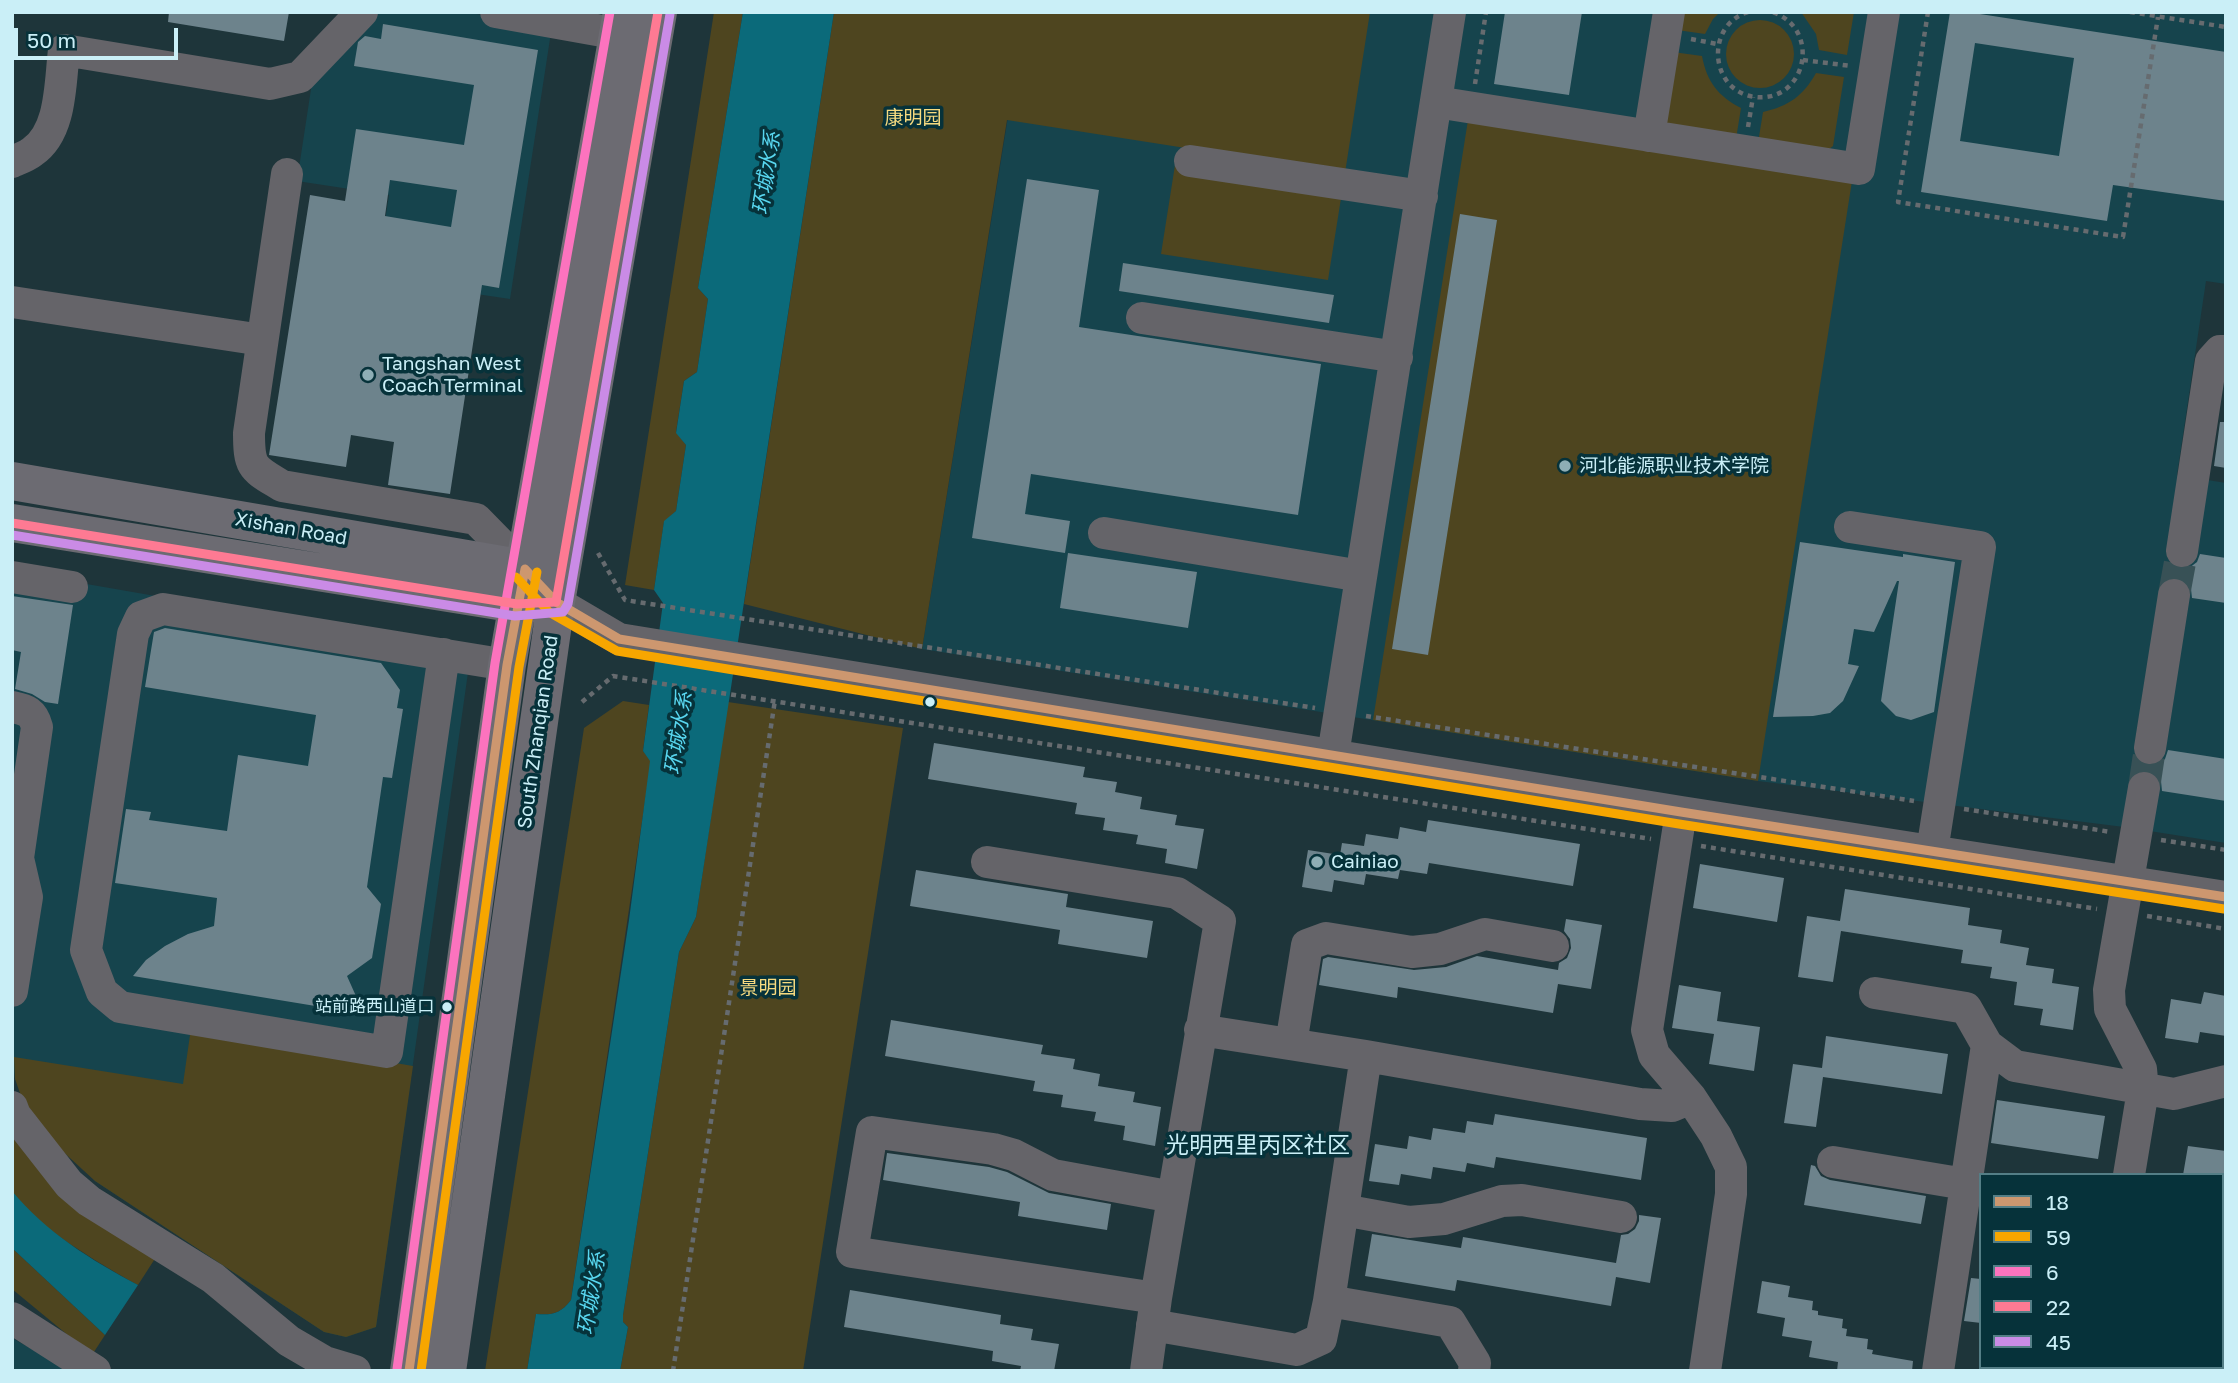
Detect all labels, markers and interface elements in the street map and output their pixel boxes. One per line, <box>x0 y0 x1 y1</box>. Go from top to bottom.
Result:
scale bar <box>18 14 182 58</box>
text: 50 m <box>27 27 76 53</box>
park label: 康明园 <box>885 107 941 129</box>
water label: 环城水系 <box>748 130 786 216</box>
place label: Tangshan West Coach Terminal <box>382 353 523 397</box>
marker: Tangshan West Coach Terminal <box>360 367 376 383</box>
place label: 河北能源职业技术学院 <box>1579 455 1769 477</box>
marker: 河北能源职业技术学院 <box>1557 458 1573 474</box>
street label: Xishan Road <box>233 508 349 550</box>
street label: South Zhanqian Road <box>513 634 563 830</box>
water label: 环城水系 <box>660 690 698 776</box>
unlabelled marker <box>923 695 937 709</box>
place label: Cainiao <box>1331 851 1399 873</box>
marker: Cainiao <box>1309 854 1325 870</box>
park label: 景明园 <box>740 977 796 999</box>
place label: 站前路西山道口 <box>315 997 434 1017</box>
marker: 站前路西山道口 <box>440 1000 454 1014</box>
district label: 光明西里丙区社区 <box>1166 1132 1350 1160</box>
legend <box>1979 1173 2224 1369</box>
text: 18 <box>2046 1189 2069 1215</box>
text: 59 <box>2046 1224 2071 1250</box>
water label: 环城水系 <box>573 1250 611 1336</box>
text: 6 <box>2046 1259 2059 1285</box>
text: 22 <box>2046 1294 2070 1320</box>
text: 45 <box>2046 1329 2071 1355</box>

